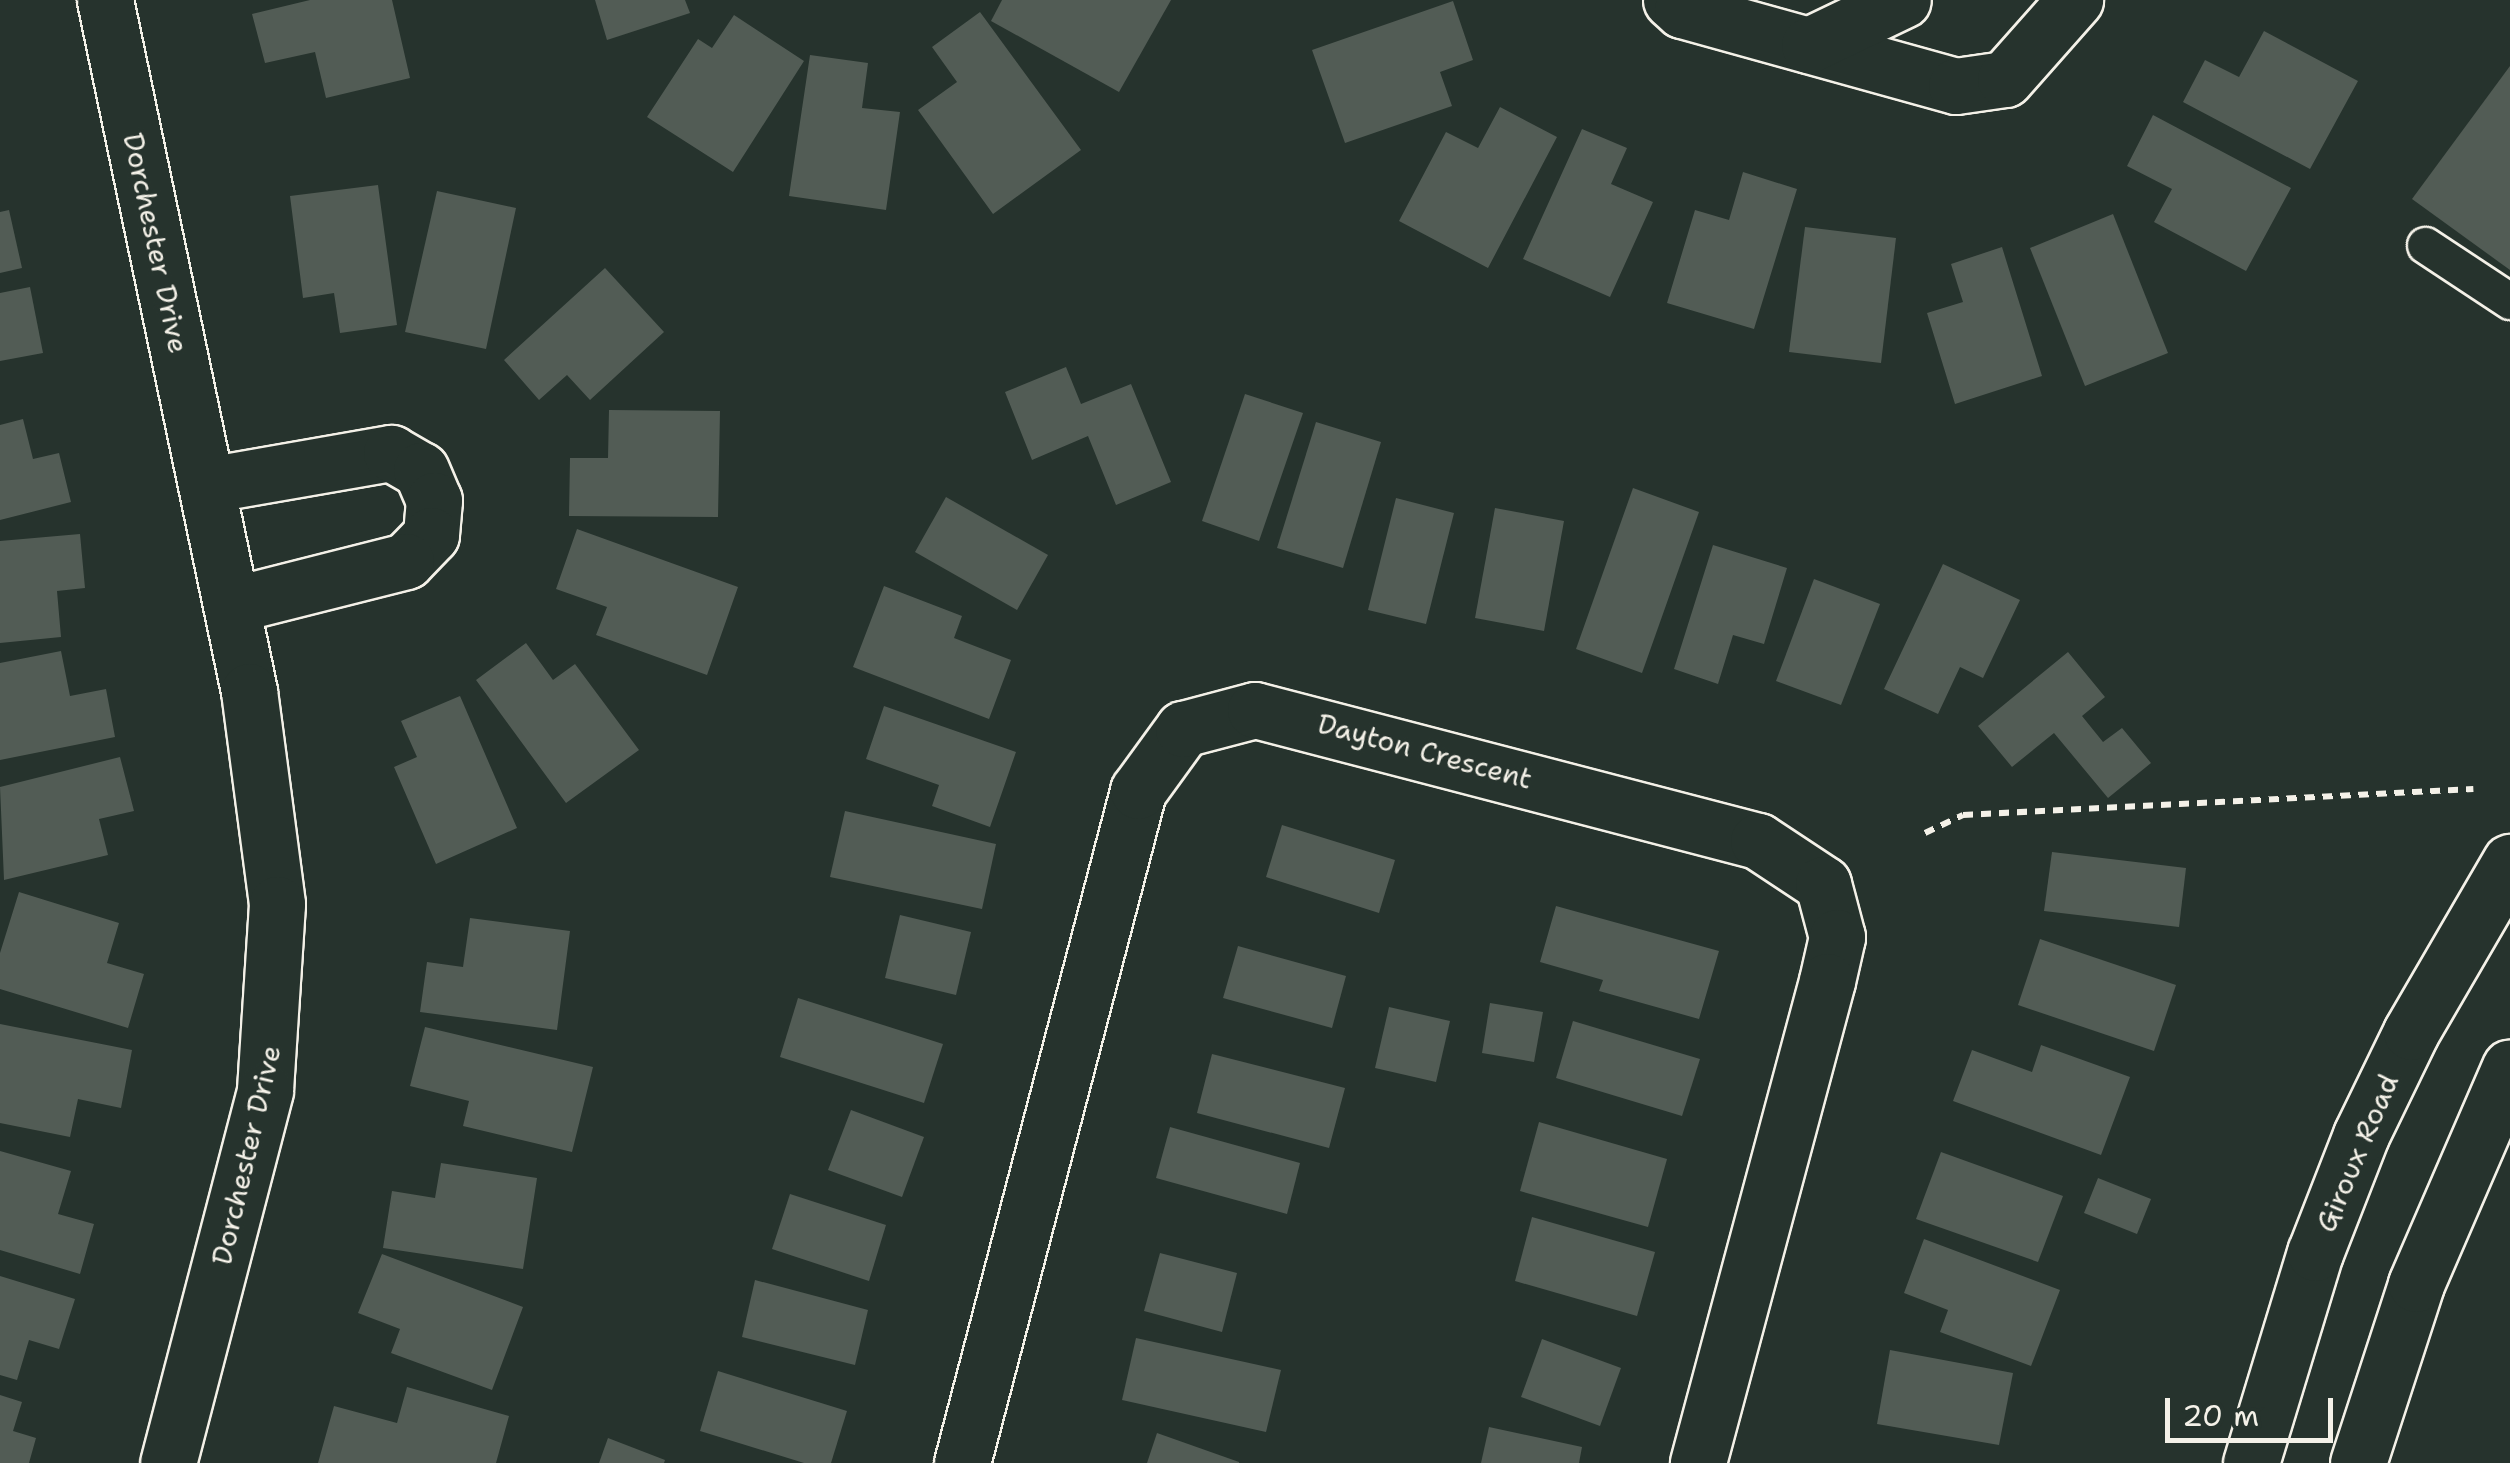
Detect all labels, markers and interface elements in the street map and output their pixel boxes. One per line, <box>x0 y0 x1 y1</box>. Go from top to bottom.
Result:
street label: Dorchester Drive <box>116 130 196 356</box>
street label: Dayton Crescent <box>1314 706 1536 796</box>
street label: Dorchester Drive <box>204 1042 288 1268</box>
street label: Giroux Road <box>2309 1069 2405 1237</box>
scale bar <box>2170 1378 2338 1440</box>
text: 20 m <box>2182 1395 2259 1436</box>

